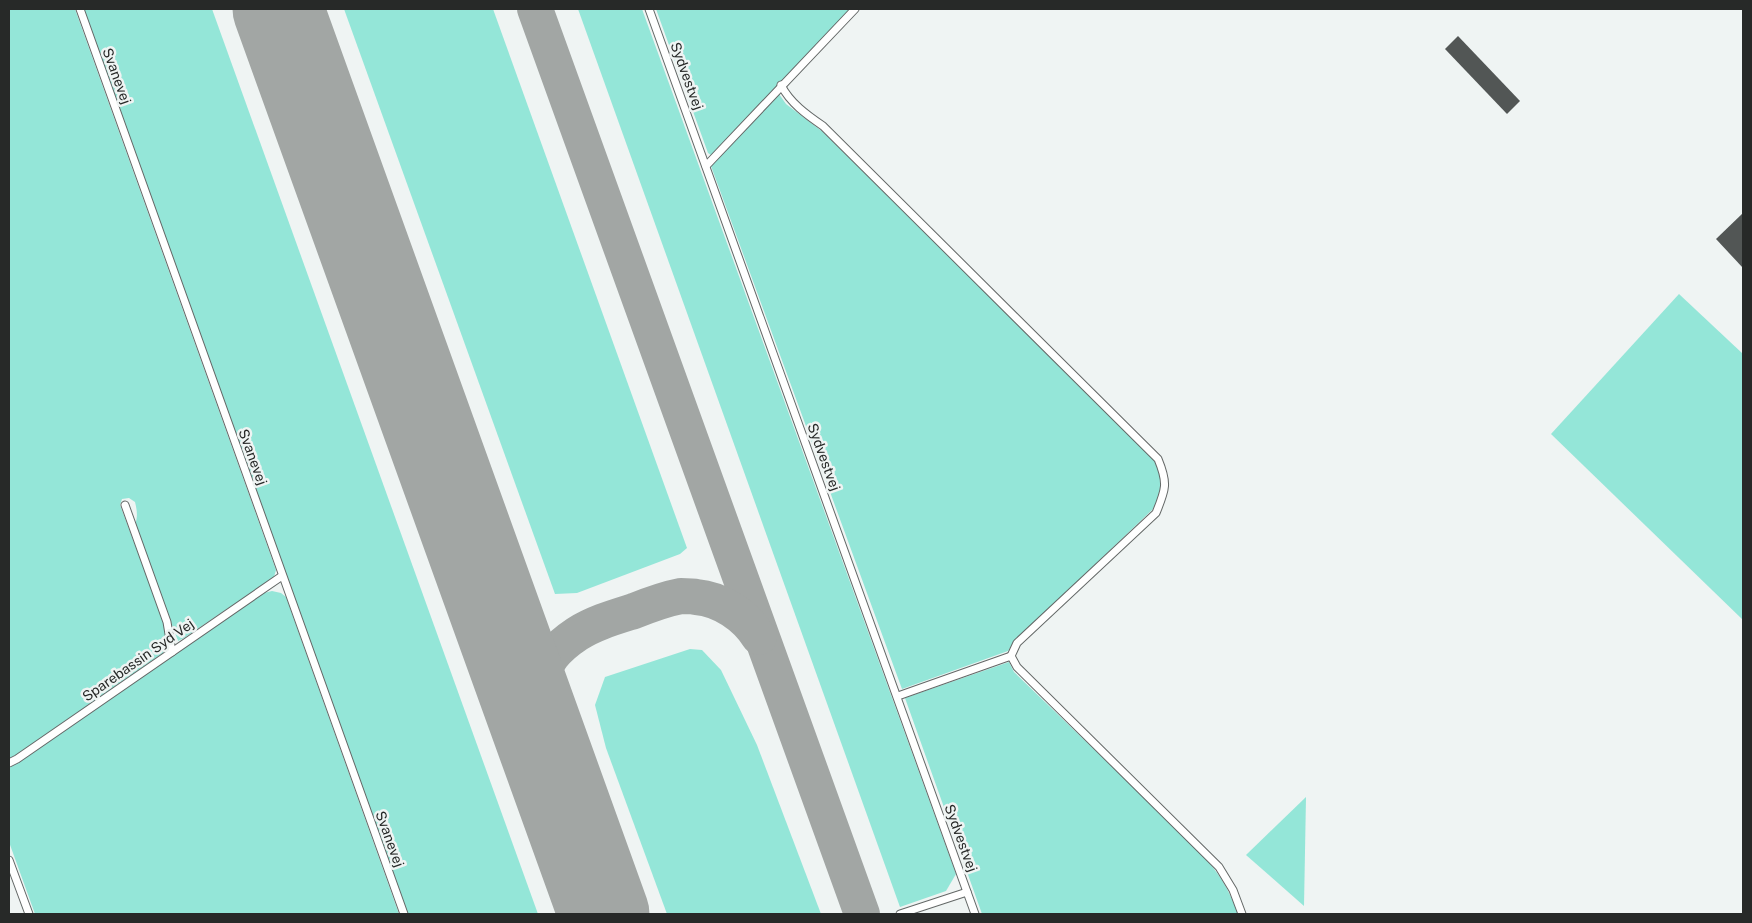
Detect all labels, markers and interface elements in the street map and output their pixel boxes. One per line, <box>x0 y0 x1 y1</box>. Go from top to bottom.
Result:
street label: Sydvestvej <box>667 40 707 112</box>
street label: Svanevej <box>99 46 135 106</box>
street label: Sydvestvej <box>804 421 844 493</box>
street label: Svanevej <box>235 427 271 487</box>
street label: Sparebassin Syd Vej <box>79 615 197 705</box>
street label: Sydvestvej <box>941 802 981 874</box>
street label: Svanevej <box>372 809 408 869</box>

